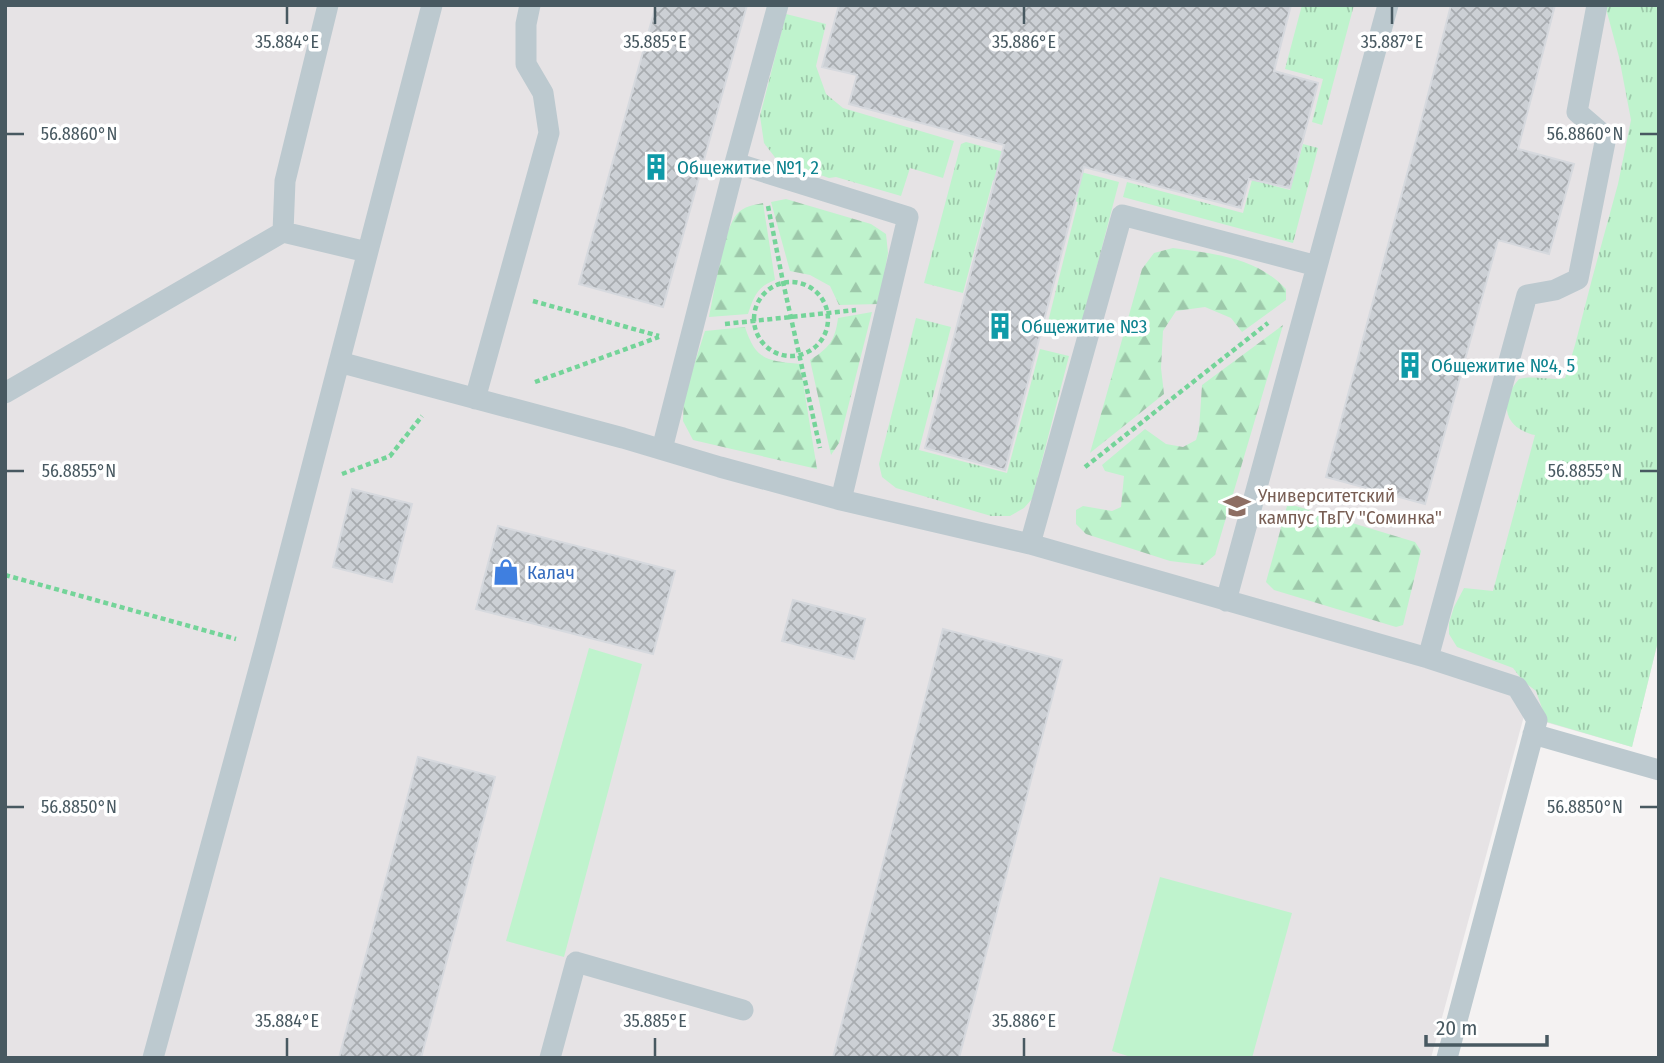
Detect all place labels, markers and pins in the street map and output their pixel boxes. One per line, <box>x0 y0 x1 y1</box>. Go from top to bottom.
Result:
building icon: Общежитие №1, 2 <box>641 152 671 182</box>
place label: Общежитие №1, 2 <box>677 156 819 179</box>
building icon: Общежитие №3 <box>985 311 1015 341</box>
place label: Общежитие №3 <box>1021 315 1147 338</box>
building icon: Общежитие №4, 5 <box>1395 350 1425 380</box>
place label: Общежитие №4, 5 <box>1431 354 1575 377</box>
place label: Университетский кампус ТвГУ "Соминка" <box>1257 484 1442 529</box>
school or university icon: Университетский кампус ТвГУ "Соминка" <box>1222 491 1252 521</box>
shop icon: Калач <box>491 557 521 587</box>
place label: Калач <box>527 561 575 584</box>

